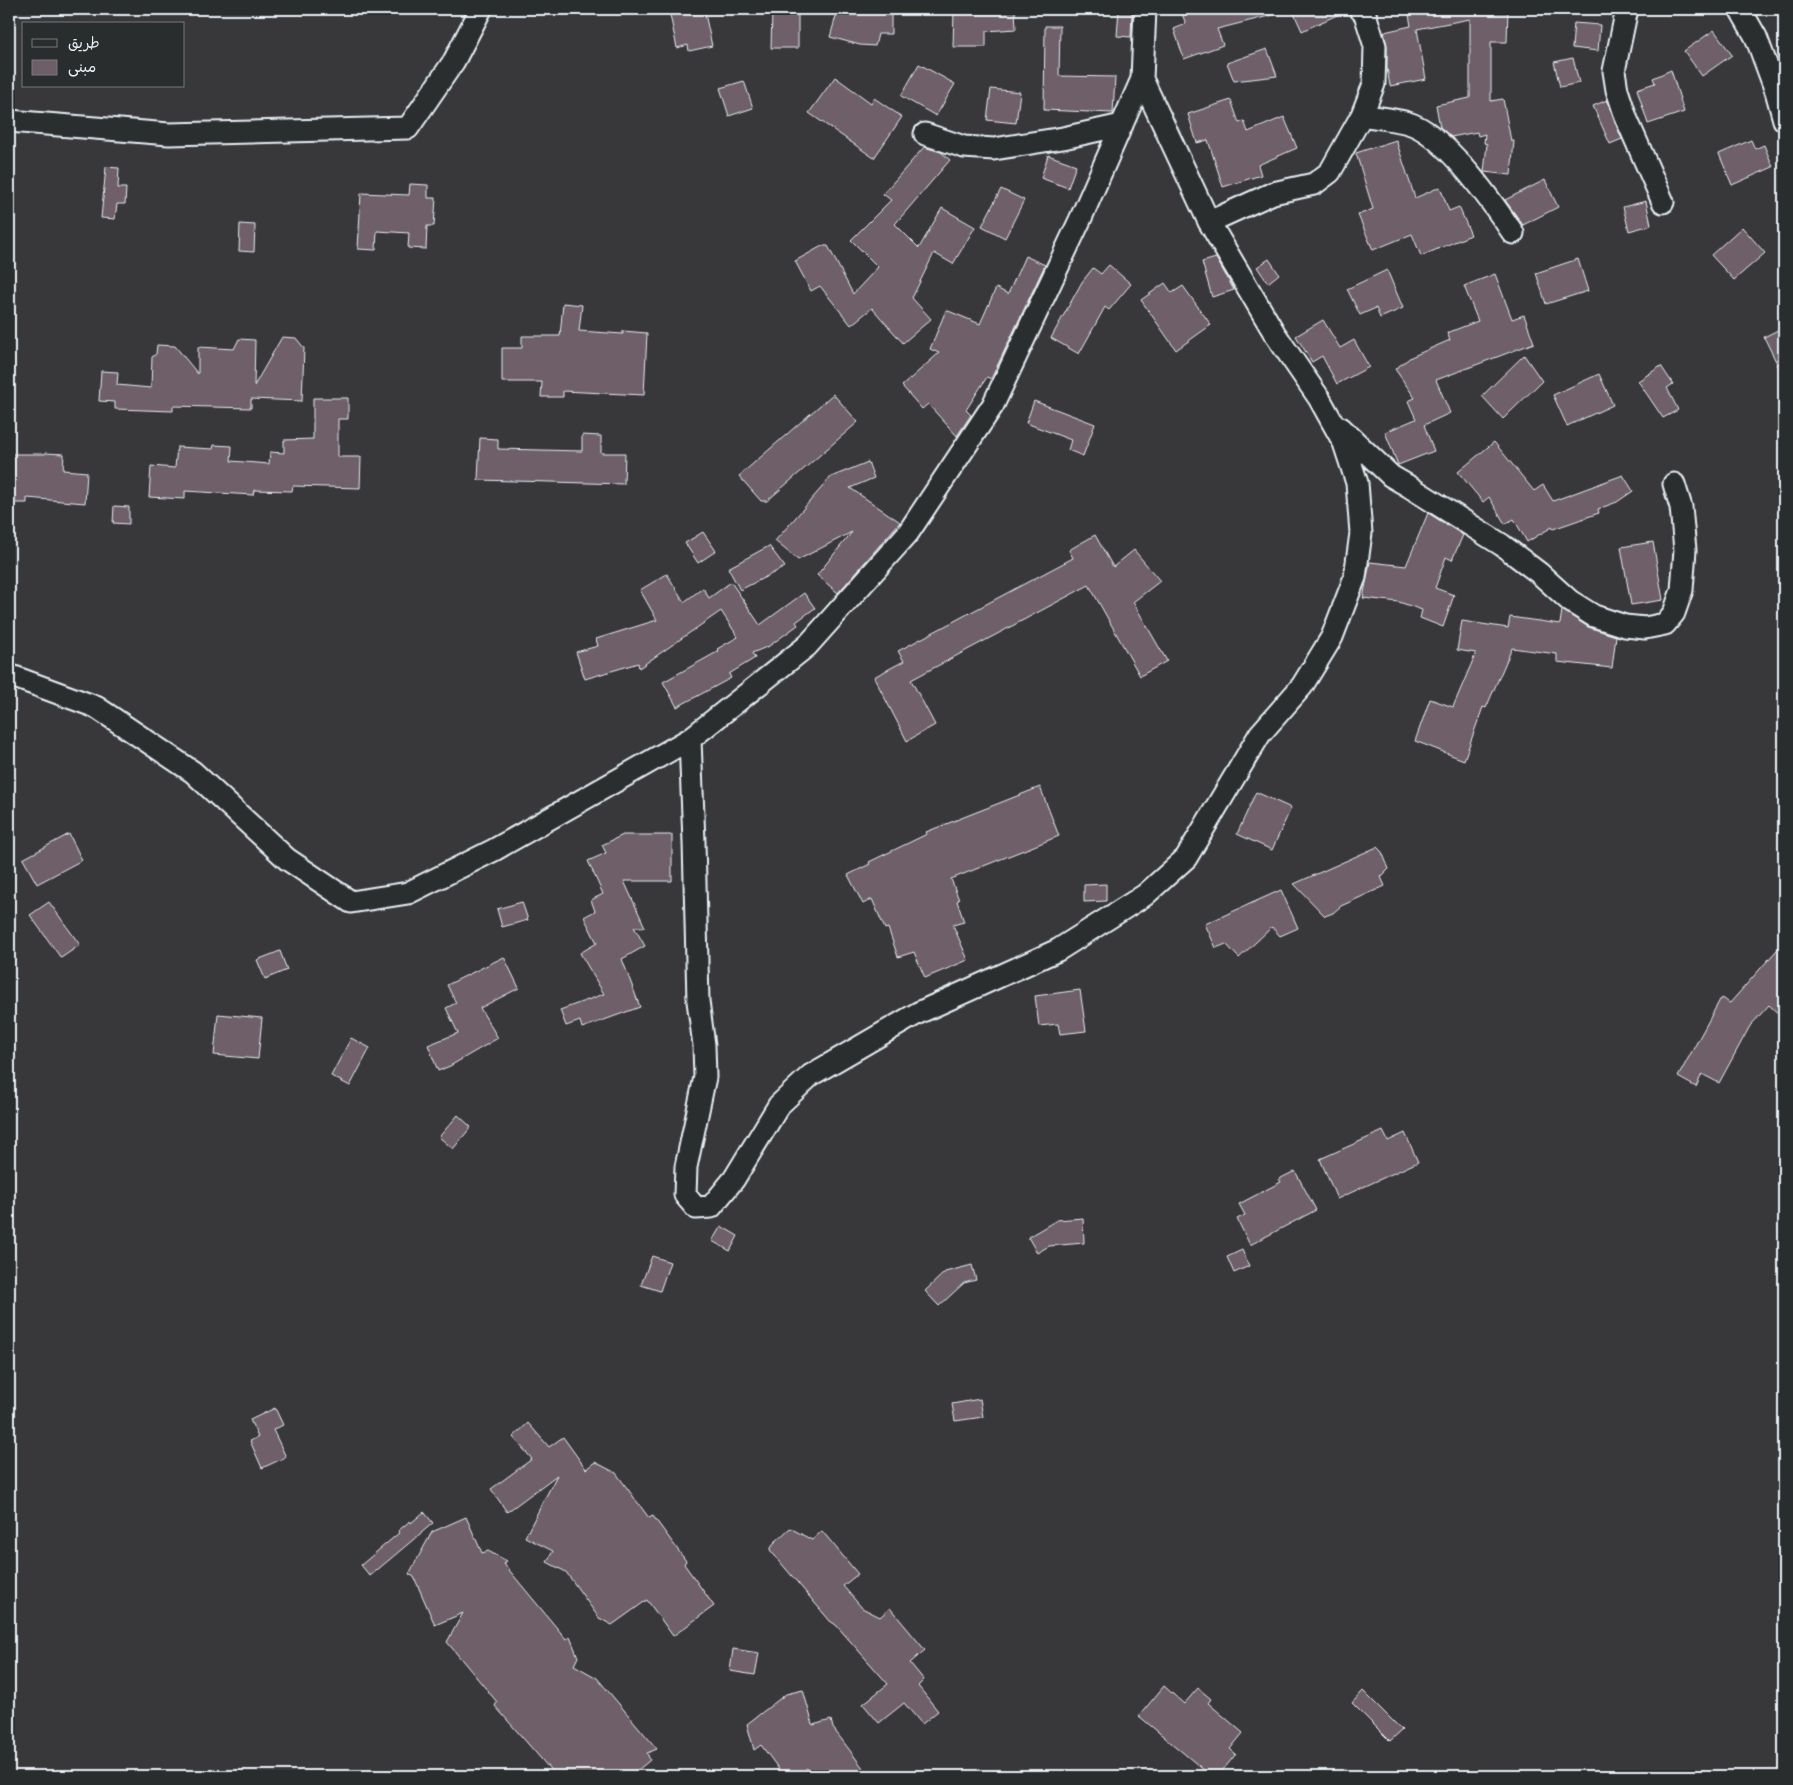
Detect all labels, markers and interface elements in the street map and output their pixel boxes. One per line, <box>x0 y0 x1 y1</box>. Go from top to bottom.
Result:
legend <box>22 22 185 88</box>
text: طريق <box>68 32 100 52</box>
text: مبنى <box>68 56 96 77</box>

